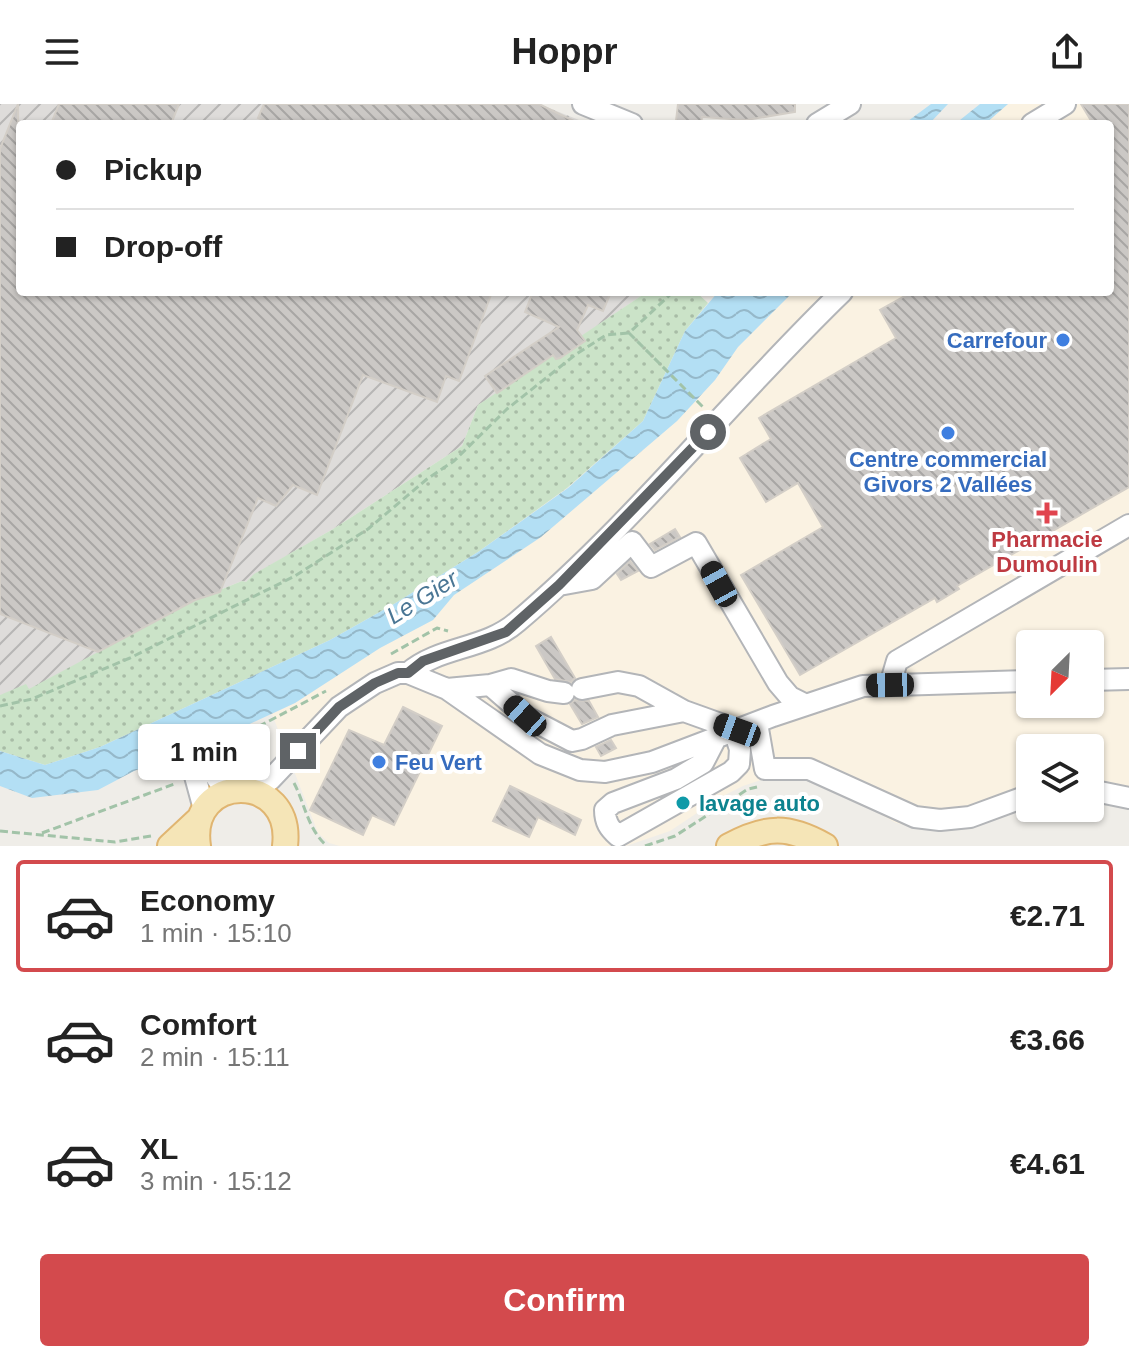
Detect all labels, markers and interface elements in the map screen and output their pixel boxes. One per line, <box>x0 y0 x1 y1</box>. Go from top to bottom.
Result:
icon: menu <box>40 30 84 74</box>
icon: share <box>1045 30 1089 74</box>
text: Hoppr <box>512 31 617 72</box>
text: Pickup <box>104 153 202 186</box>
text: Drop-off <box>104 230 222 263</box>
place label: Carrefour <box>947 328 1047 353</box>
marker: Carrefour <box>1054 331 1072 349</box>
route start <box>690 414 726 450</box>
marker: Centre commercial Givors 2 Vallées <box>939 424 957 442</box>
place label: Centre commercial Givors 2 Vallées <box>849 447 1047 497</box>
marker: Pharmacie Dumoulin <box>1038 504 1056 522</box>
place label: Pharmacie Dumoulin <box>991 527 1103 577</box>
car <box>697 557 741 611</box>
water label: Le Gier <box>381 564 463 629</box>
north arrow <box>1016 630 1104 718</box>
map controls <box>1016 630 1104 822</box>
car <box>866 673 914 697</box>
car <box>499 691 551 741</box>
car <box>710 711 764 749</box>
callout: 1 min <box>138 723 270 779</box>
route end <box>280 733 316 769</box>
button: layers <box>1016 734 1104 822</box>
text: 1 min <box>170 737 238 767</box>
place label: Feu Vert <box>395 750 482 775</box>
marker: Feu Vert <box>370 753 388 771</box>
place label: lavage auto <box>699 791 820 816</box>
marker: lavage auto <box>674 794 692 812</box>
icon: car <box>44 880 116 952</box>
text: Economy <box>140 884 275 917</box>
text: €2.71 <box>1010 899 1085 932</box>
text: 1 min · 15:10 <box>140 918 292 948</box>
icon: car <box>44 1004 116 1076</box>
text: Comfort <box>140 1008 257 1041</box>
text: €3.66 <box>1010 1023 1085 1056</box>
text: 2 min · 15:11 <box>140 1042 290 1072</box>
icon: car <box>44 1128 116 1200</box>
text: XL <box>140 1132 178 1165</box>
text: €4.61 <box>1010 1147 1085 1180</box>
text: 3 min · 15:12 <box>140 1166 292 1196</box>
button: Confirm <box>40 1254 1089 1346</box>

